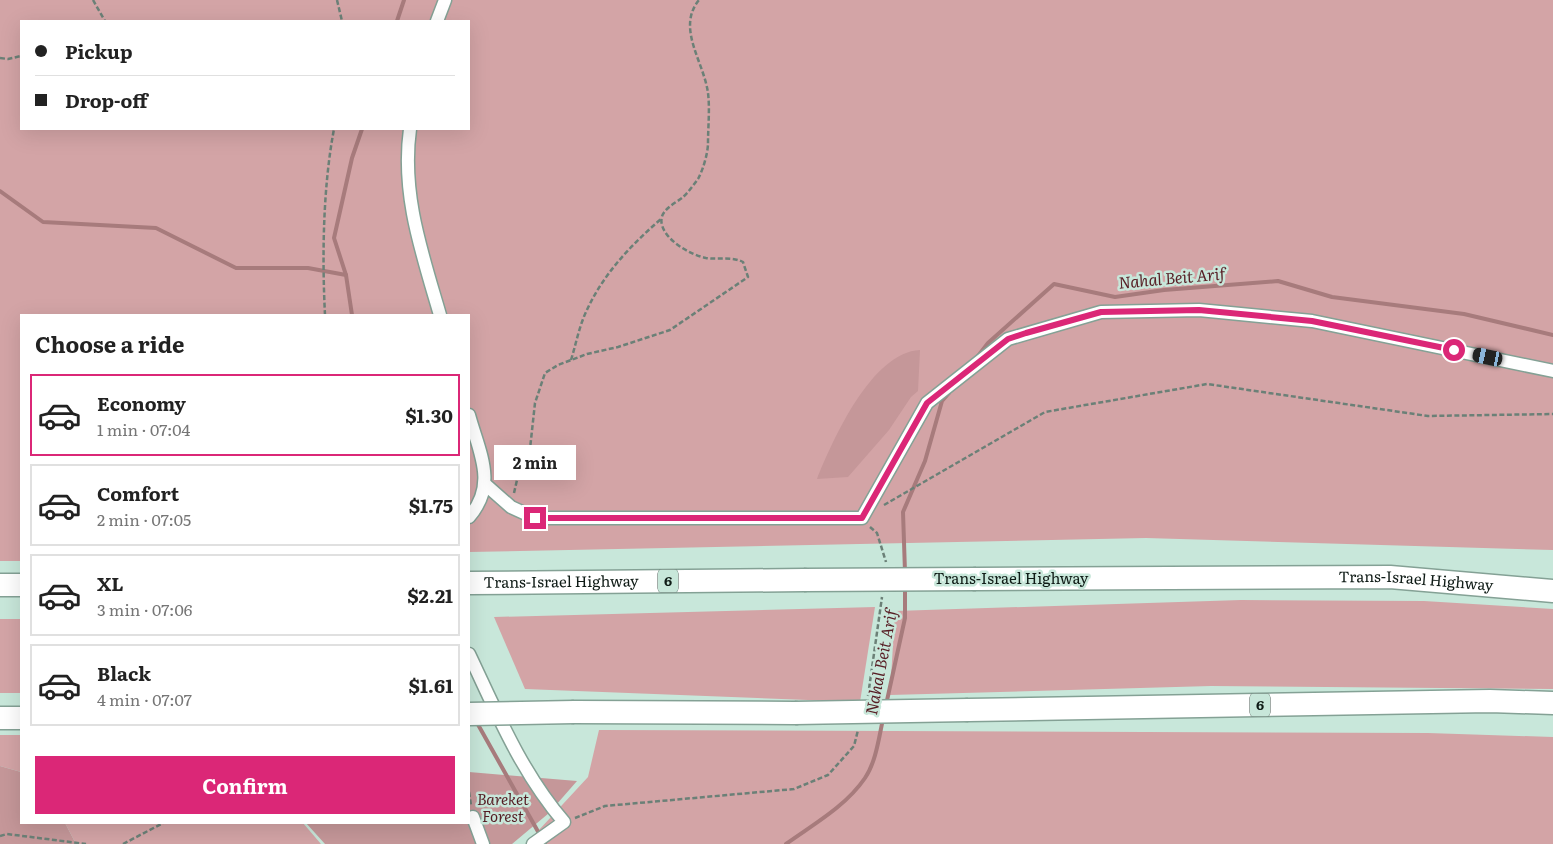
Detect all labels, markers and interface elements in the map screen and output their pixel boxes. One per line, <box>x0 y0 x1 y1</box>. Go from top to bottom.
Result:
text: Pickup <box>65 37 133 65</box>
text: Drop-off <box>65 86 148 114</box>
water label: Nahal Beit Arif <box>1117 260 1228 294</box>
text: Choose a ride <box>35 327 184 360</box>
route start <box>1443 339 1465 361</box>
car <box>1471 347 1504 367</box>
text: Economy <box>97 389 186 417</box>
icon: car <box>37 393 82 438</box>
text: $1.30 <box>405 401 453 429</box>
text: 1 min · 07:04 <box>97 417 190 441</box>
callout: 2 min <box>494 446 576 480</box>
text: 2 min <box>513 450 557 474</box>
text: Comfort <box>97 479 179 507</box>
icon: car <box>37 483 82 528</box>
text: $1.75 <box>409 491 453 519</box>
text: 2 min · 07:05 <box>97 507 191 531</box>
route end <box>524 507 546 529</box>
street label: Trans-Israel Highway <box>1338 564 1495 596</box>
street label: Trans-Israel Highway <box>933 566 1089 589</box>
street label: Trans-Israel Highway <box>483 568 639 593</box>
text: XL <box>97 569 124 597</box>
road number: 6 <box>658 570 678 592</box>
icon: car <box>37 573 82 618</box>
text: $2.21 <box>407 581 453 609</box>
text: 3 min · 07:06 <box>97 597 192 621</box>
water label: Nahal Beit Arif <box>858 605 902 717</box>
text: Black <box>97 659 151 687</box>
icon: car <box>37 663 82 708</box>
text: $1.61 <box>409 671 453 699</box>
text: 4 min · 07:07 <box>97 687 192 711</box>
road number: 6 <box>1250 694 1270 716</box>
button: Confirm <box>35 756 455 814</box>
park label: Bareket Forest <box>477 787 529 827</box>

